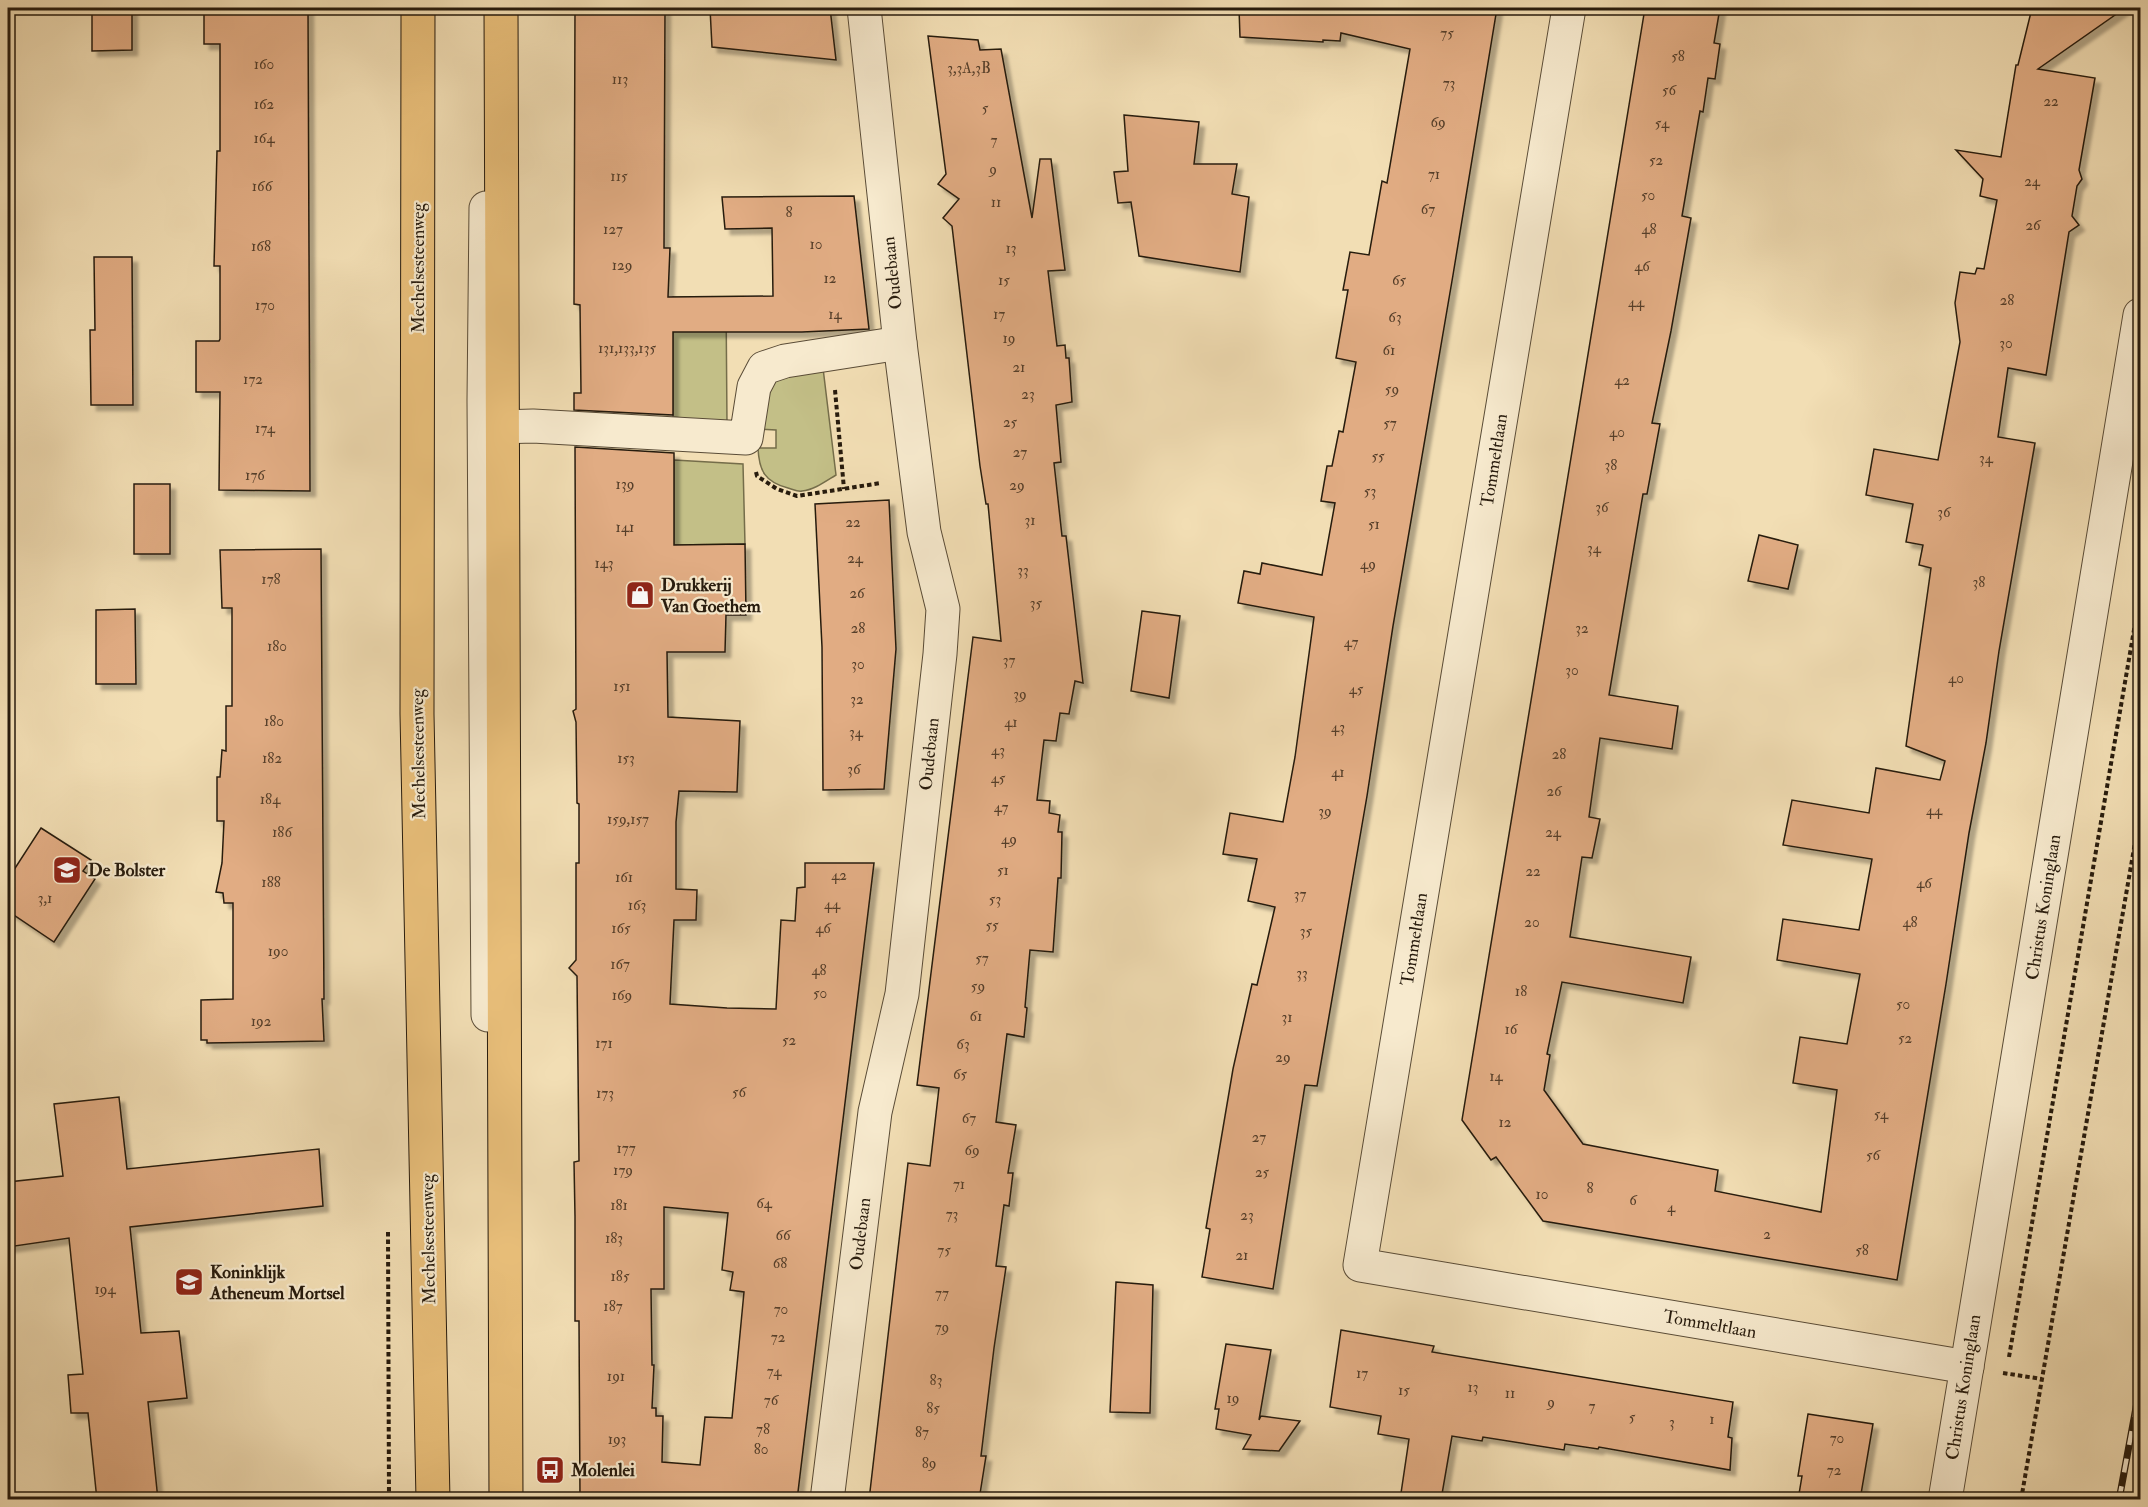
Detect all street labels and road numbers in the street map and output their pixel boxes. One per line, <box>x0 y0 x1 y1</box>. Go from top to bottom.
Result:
street label: Mechelsesteenweg <box>407 202 430 333</box>
street label: Oudebaan <box>877 235 908 311</box>
street label: Tommeltlaan <box>1476 412 1513 508</box>
street label: Mechelsesteenweg <box>406 687 431 820</box>
street label: Oudebaan <box>914 716 945 792</box>
street label: Christus Koninglaan <box>2021 833 2066 982</box>
street label: Tommeltlaan <box>1396 891 1433 987</box>
street label: Mechelsesteenweg <box>416 1172 441 1305</box>
street label: Oudebaan <box>845 1196 876 1272</box>
street label: Tommeltlaan <box>1662 1305 1758 1344</box>
street label: Christus Koninglaan <box>1941 1313 1986 1462</box>

